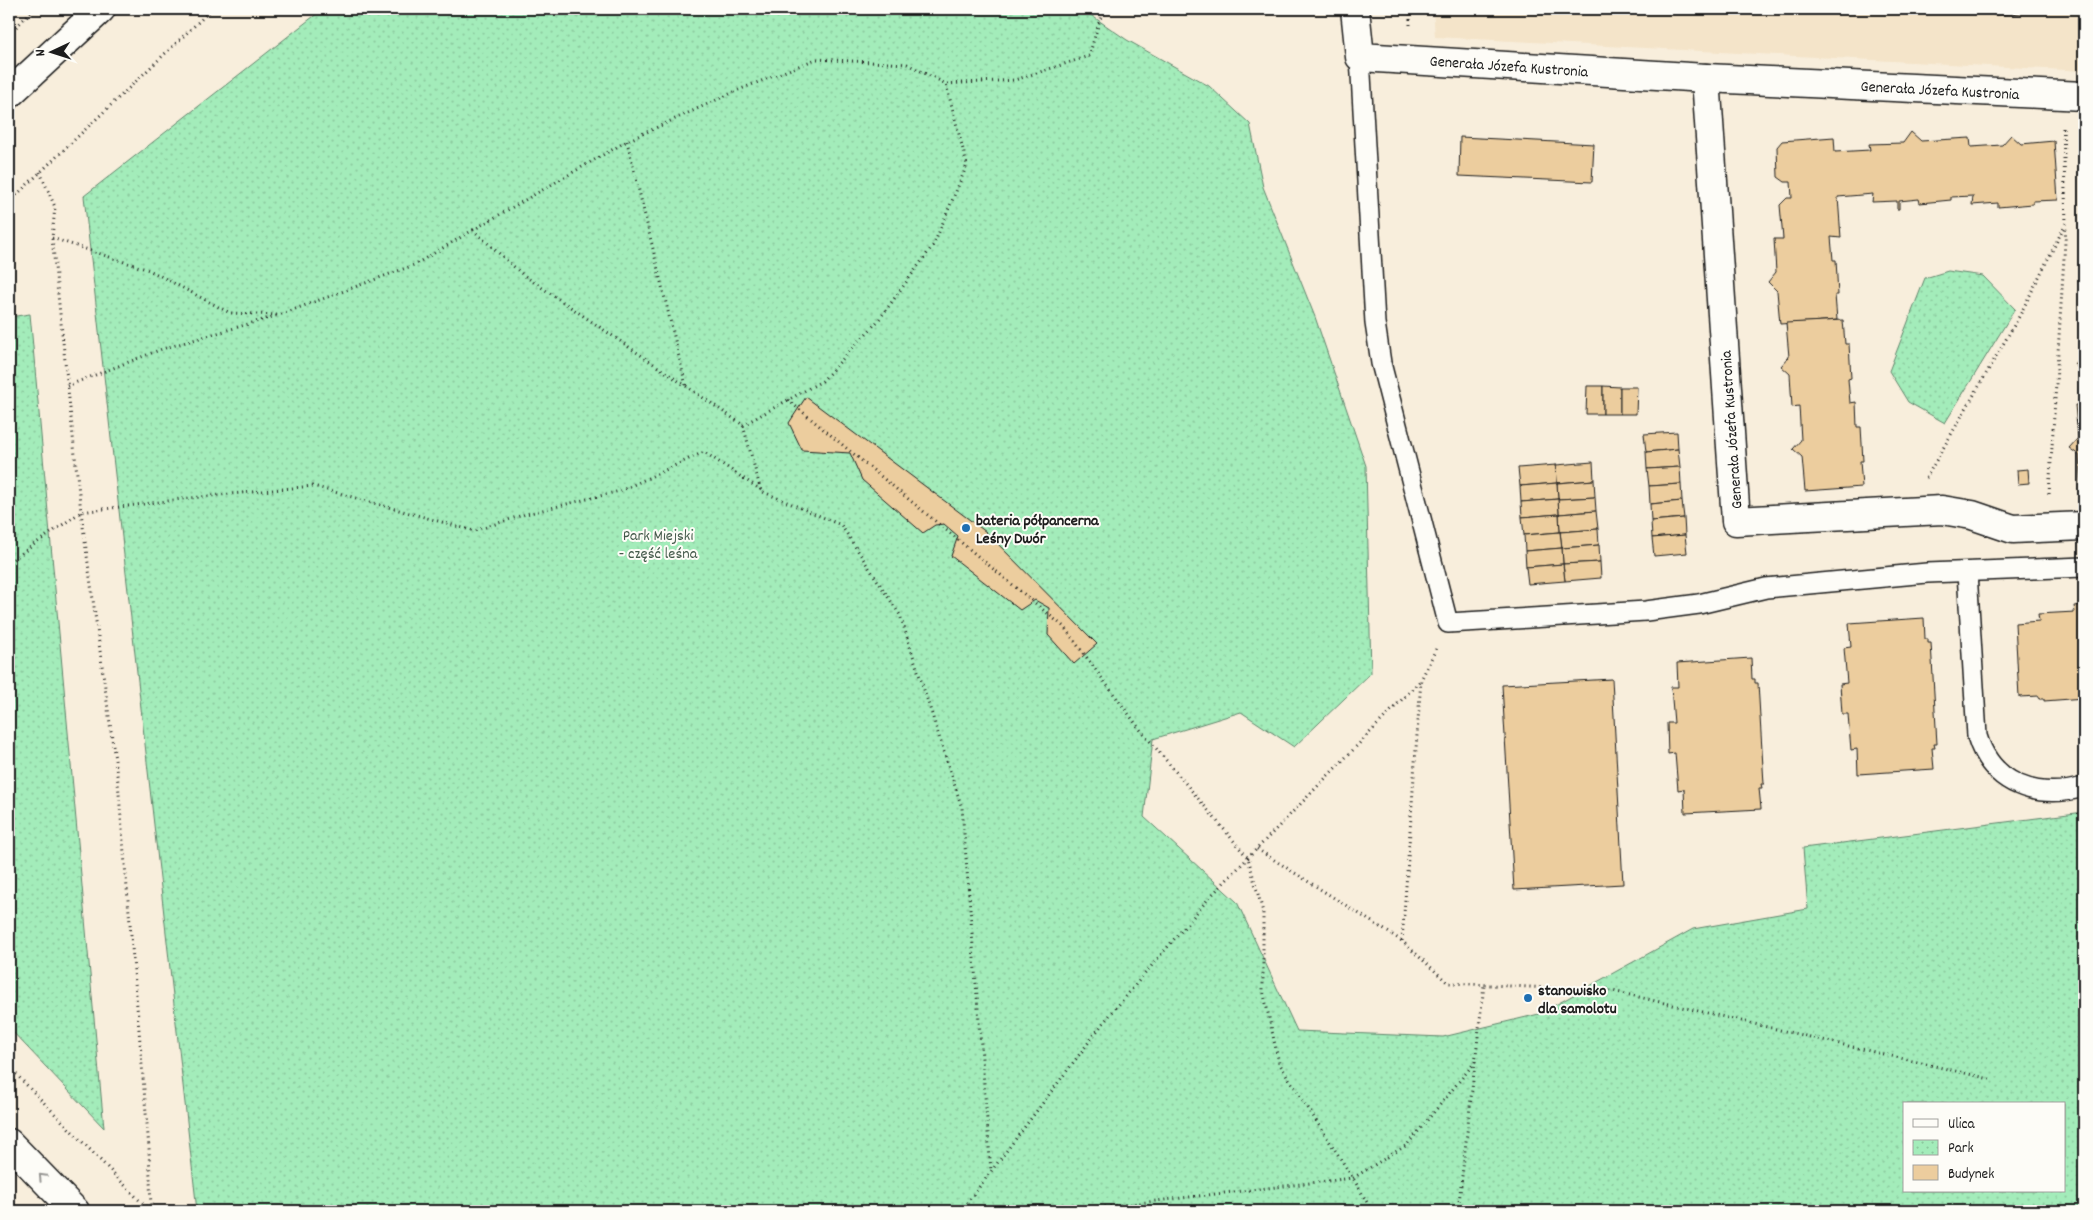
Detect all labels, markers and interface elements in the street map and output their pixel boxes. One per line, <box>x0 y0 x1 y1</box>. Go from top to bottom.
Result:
north arrow <box>28 28 78 78</box>
text: N <box>31 49 51 57</box>
street label: Generała Józefa Kustronia <box>1429 50 1589 85</box>
street label: Generała Józefa Kustronia <box>1860 76 2020 107</box>
street label: Generała Józefa Kustronia <box>1715 349 1750 510</box>
place label: bateria półpancerna Leśny Dwór <box>976 510 1100 551</box>
marker: bateria półpancerna Leśny Dwór <box>960 522 972 534</box>
park label: Park Miejski - część leśna <box>619 525 698 566</box>
place label: stanowisko dla samolotu <box>1538 980 1617 1021</box>
marker: stanowisko dla samolotu <box>1522 992 1534 1004</box>
legend <box>1903 1102 2066 1192</box>
text: Ulica <box>1948 1114 1976 1136</box>
text: Park <box>1948 1138 1974 1160</box>
text: Budynek <box>1948 1164 1994 1186</box>
one-way arrow <box>39 1174 48 1183</box>

